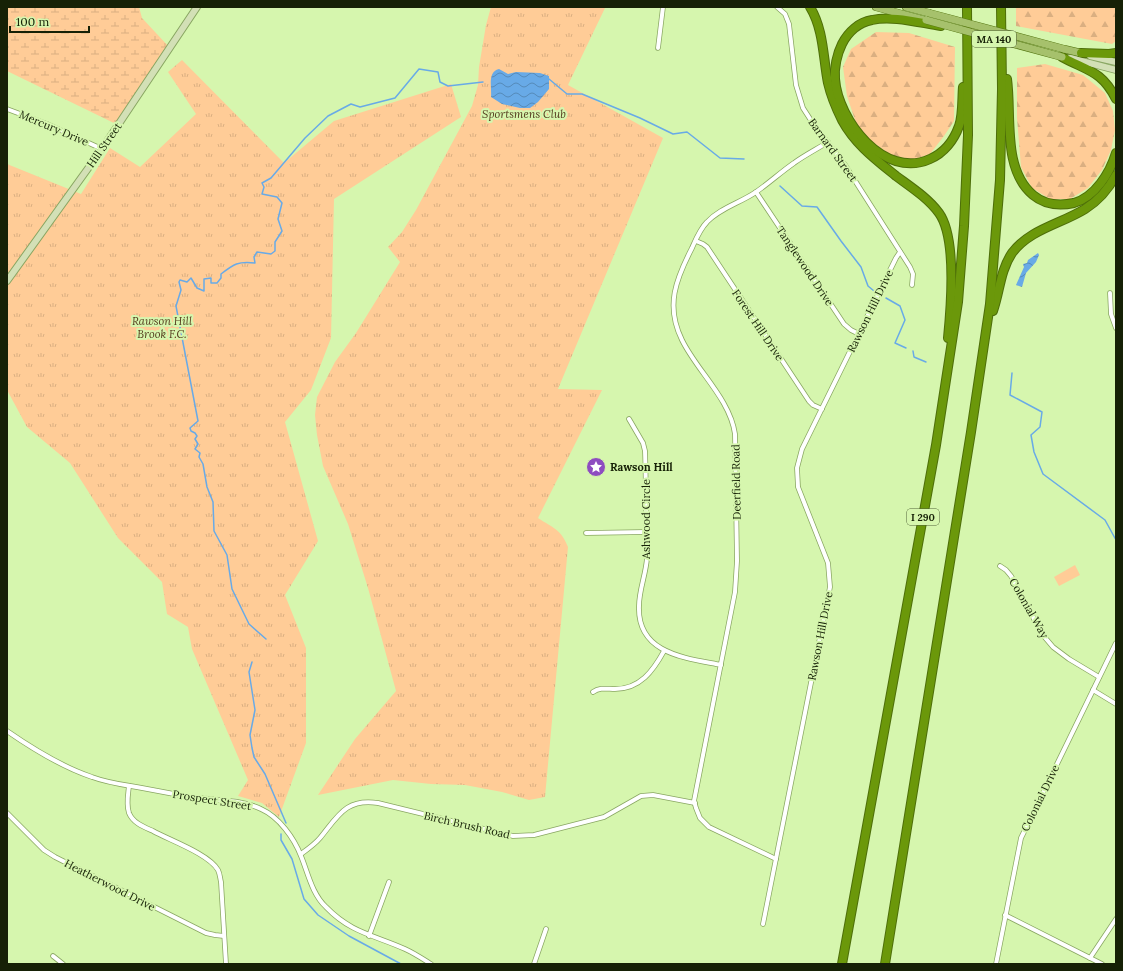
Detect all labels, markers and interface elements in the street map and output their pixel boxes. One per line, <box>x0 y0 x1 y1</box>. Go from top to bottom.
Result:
scale bar <box>10 8 89 34</box>
text: 100 m <box>16 14 49 29</box>
road number: MA 140 <box>972 31 1016 47</box>
street label: Mercury Drive <box>17 107 91 149</box>
park label: Sportsmens Club <box>482 107 566 121</box>
street label: Barnard Street <box>805 116 861 185</box>
street label: Hill Street <box>83 119 125 170</box>
street label: Tanglewood Drive <box>773 224 837 308</box>
street label: Rawson Hill Drive <box>844 267 896 355</box>
street label: Forest Hill Drive <box>729 287 787 363</box>
park label: Rawson Hill Brook F.C. <box>132 314 192 341</box>
street label: Deerfield Road <box>728 444 744 520</box>
place icon: Rawson Hill <box>585 456 607 478</box>
place label: Rawson Hill <box>610 460 673 474</box>
street label: Ashwood Circle <box>639 479 653 560</box>
road number: I 290 <box>907 509 939 525</box>
street label: Colonial Way <box>1006 576 1052 641</box>
street label: Rawson Hill Drive <box>805 590 835 682</box>
street label: Colonial Drive <box>1018 762 1062 834</box>
street label: Prospect Street <box>172 787 253 813</box>
street label: Birch Brush Road <box>423 808 512 842</box>
street label: Heatherwood Drive <box>62 856 158 914</box>

